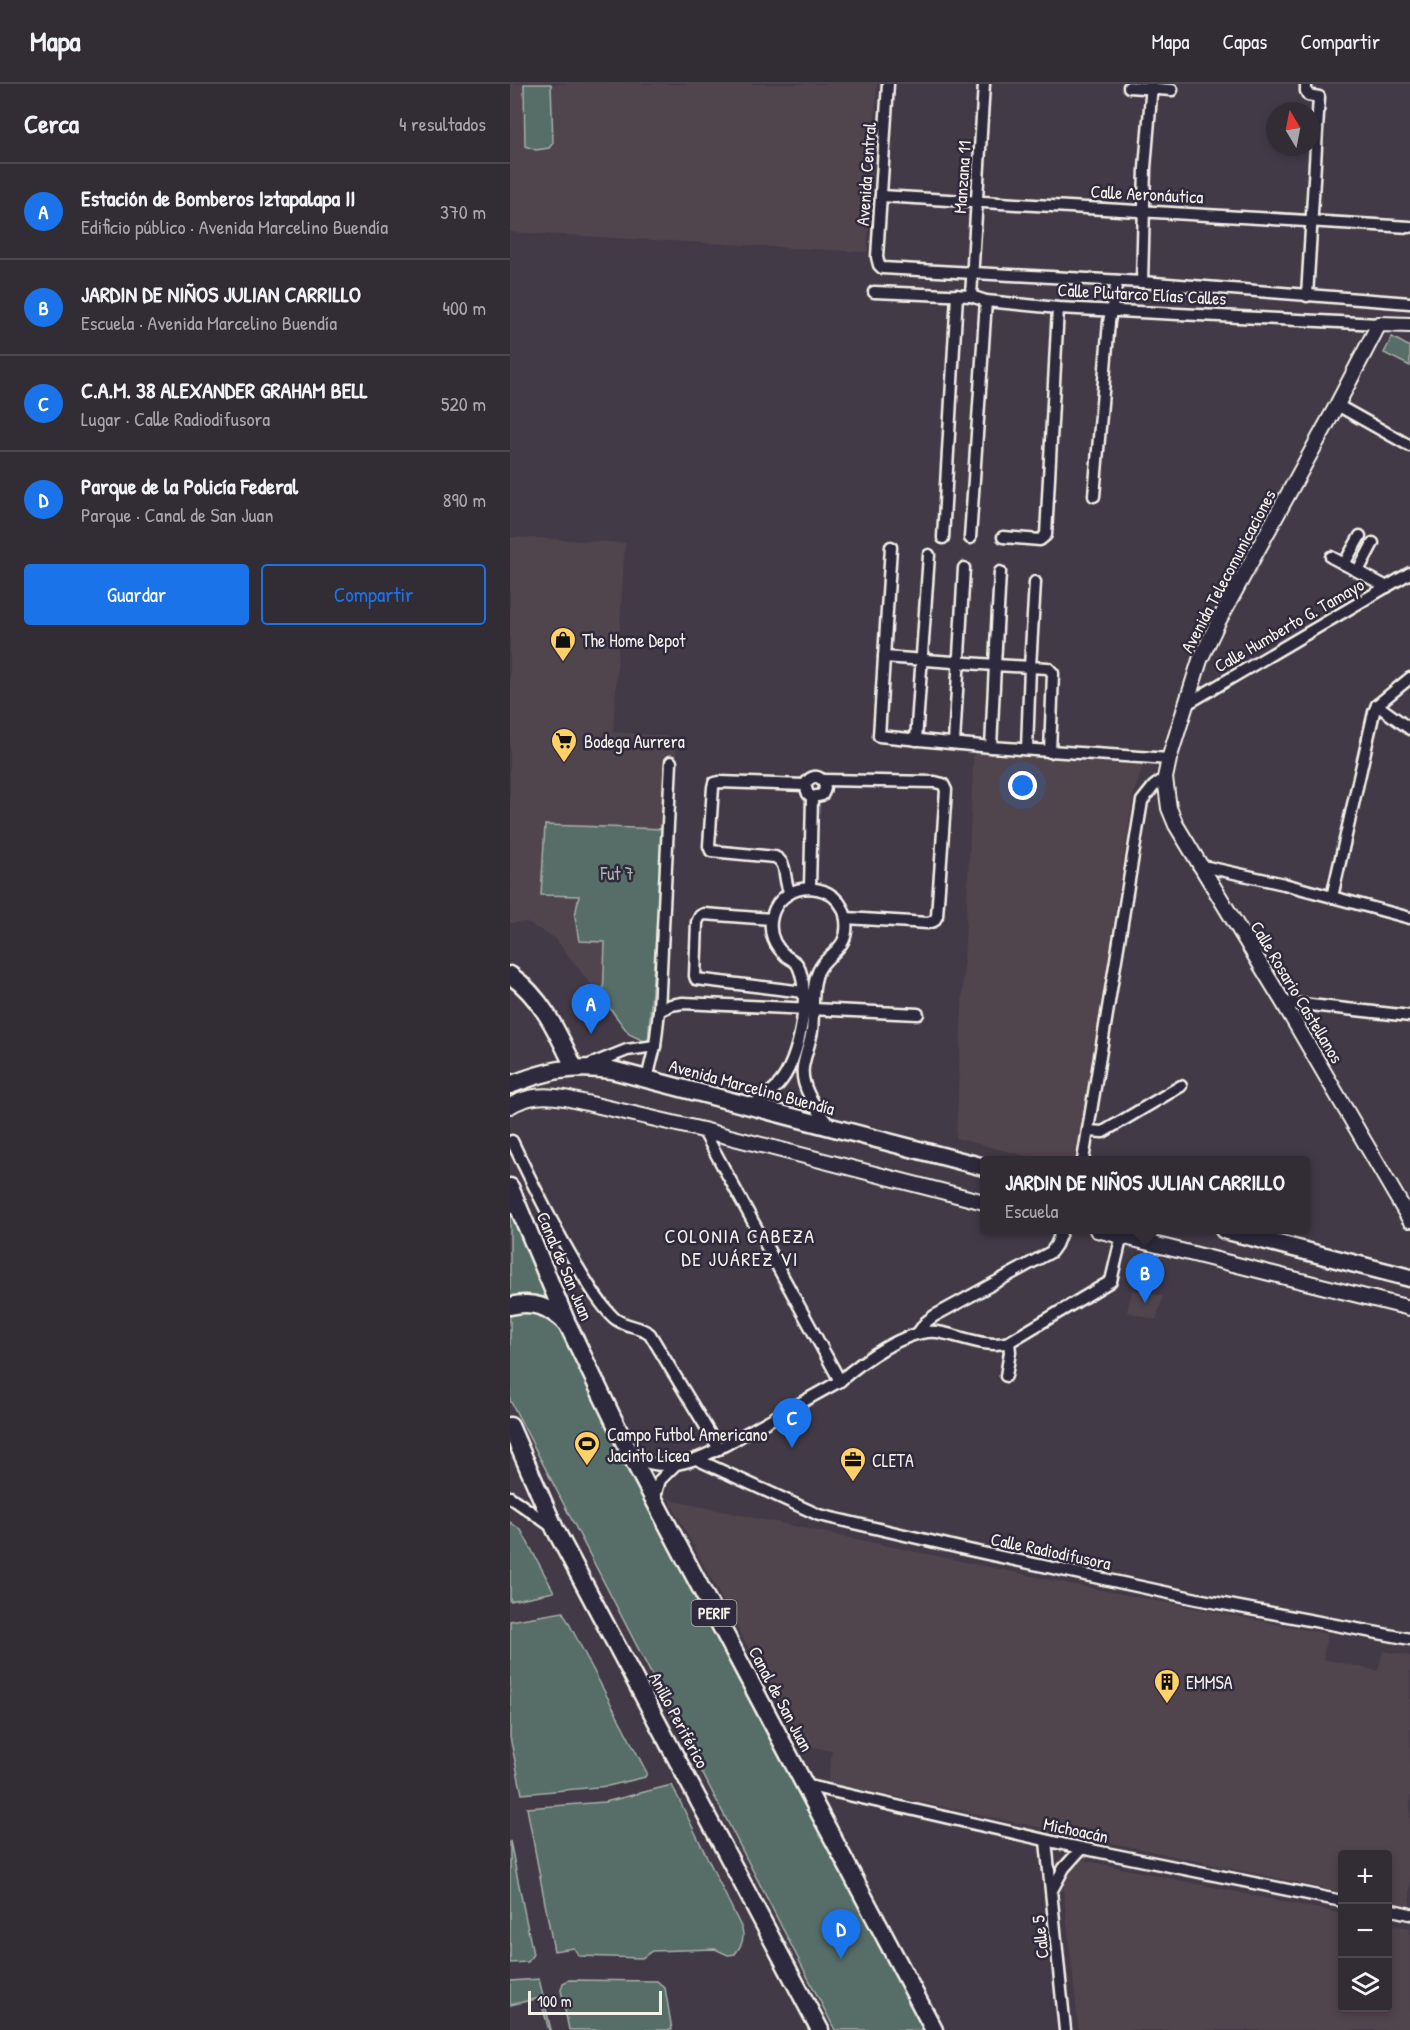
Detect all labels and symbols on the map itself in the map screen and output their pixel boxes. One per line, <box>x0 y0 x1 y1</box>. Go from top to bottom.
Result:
north arrow <box>1266 102 1320 156</box>
street label: Avenida Central <box>850 121 882 227</box>
street label: Manzana 11 <box>947 140 977 214</box>
street label: Calle Aeronáutica <box>1090 179 1204 209</box>
street label: Calle Plutarco Elías Calles <box>1057 277 1227 311</box>
street label: Avenida Telecomunicaciones <box>1174 485 1282 657</box>
street label: Calle Humberto G. Tamayo <box>1209 572 1369 678</box>
shop icon: The Home Depot <box>548 625 578 663</box>
place label: The Home Depot <box>582 628 686 653</box>
supermarket icon: Bodega Aurrera <box>549 726 579 764</box>
place label: Bodega Aurrera <box>584 729 685 754</box>
your location <box>1008 771 1037 800</box>
park label: Fut 7 <box>599 861 634 886</box>
street label: Calle Rosario Castellanos <box>1245 916 1349 1068</box>
pin: A <box>572 984 610 1034</box>
street label: Avenida Marcelino Buendía <box>666 1053 838 1121</box>
street label: Canal de San Juan <box>531 1208 599 1324</box>
district label: COLONIA CABEZA DE JUÁREZ VI <box>665 1222 815 1272</box>
pin: B <box>1126 1254 1164 1303</box>
pin: C <box>772 1398 812 1448</box>
place label: Campo Futbol Americano Jacinto Licea <box>607 1422 768 1468</box>
sports icon: Campo Futbol Americano Jacinto Licea <box>572 1429 602 1467</box>
office icon: CLETA <box>838 1445 868 1483</box>
place label: CLETA <box>872 1448 914 1473</box>
street label: Calle Radiodifusora <box>989 1526 1113 1576</box>
road number: PERIF <box>692 1600 736 1626</box>
street label: Canal de San Juan <box>743 1642 819 1756</box>
street label: Anillo Periférico <box>643 1667 715 1773</box>
building icon: EMMSA <box>1152 1667 1182 1705</box>
place label: EMMSA <box>1186 1670 1233 1695</box>
street label: Michoacán <box>1041 1811 1111 1849</box>
pin: D <box>822 1910 860 1959</box>
street label: Calle 5 <box>1025 1914 1055 1960</box>
scale bar <box>528 1988 662 2016</box>

